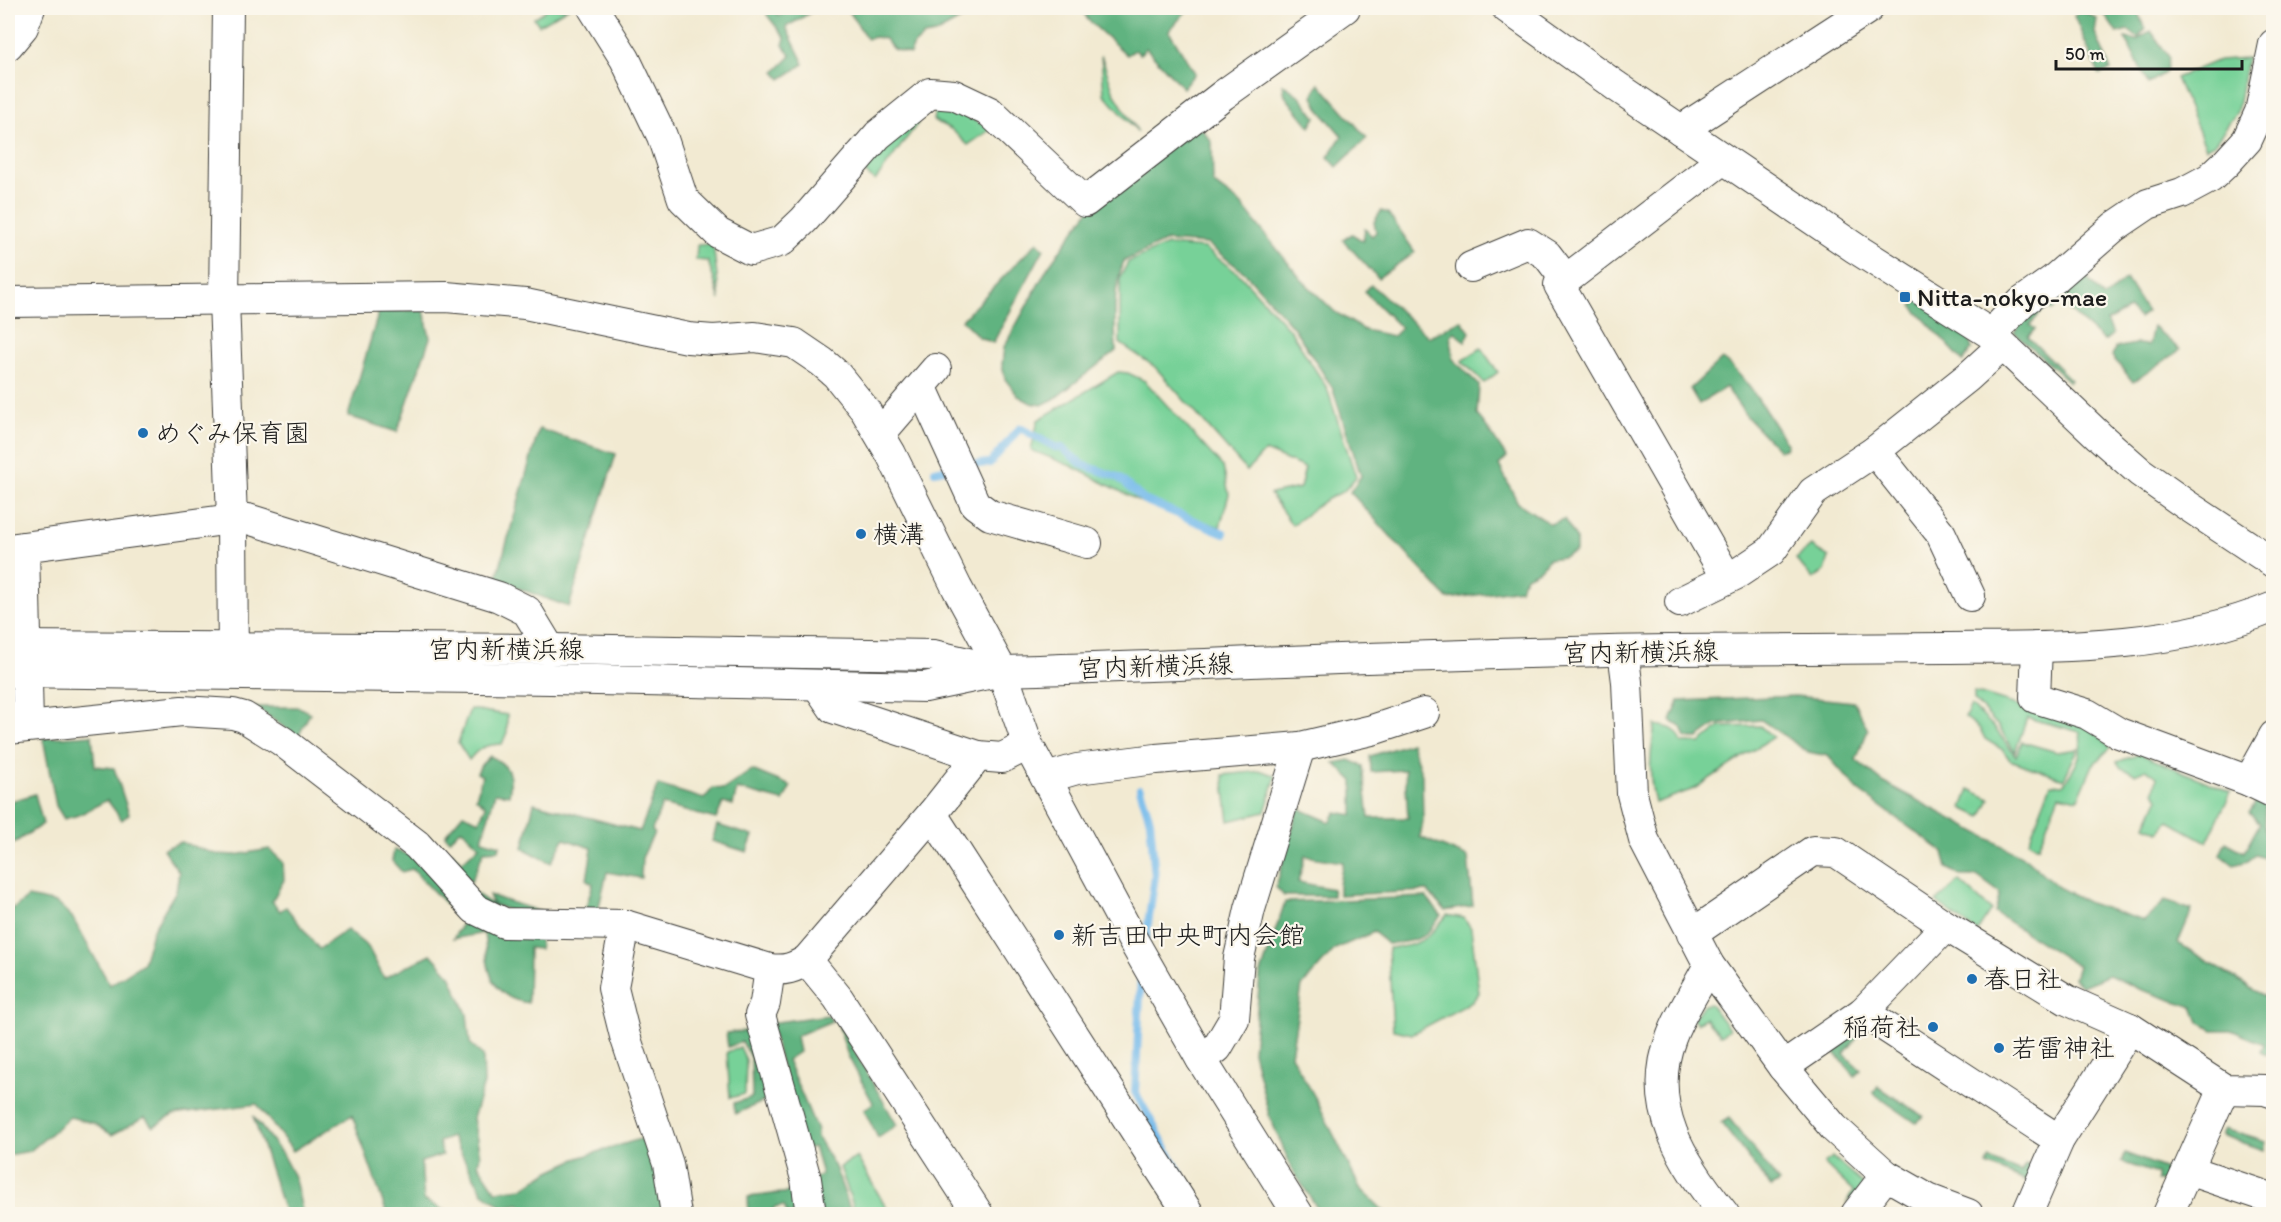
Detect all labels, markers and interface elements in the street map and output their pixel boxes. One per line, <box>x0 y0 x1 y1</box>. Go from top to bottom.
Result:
scale bar <box>2056 33 2242 71</box>
text: 50 m <box>2065 43 2105 65</box>
place label: Nitta-nokyo-mae <box>1917 281 2107 313</box>
marker: Nitta-nokyo-mae <box>1898 290 1912 304</box>
place label: めぐみ保育園 <box>155 417 310 449</box>
marker: めぐみ保育園 <box>136 426 150 440</box>
place label: 横溝 <box>873 518 925 550</box>
marker: 横溝 <box>854 527 868 541</box>
street label: 宮内新横浜線 <box>428 633 584 665</box>
street label: 宮内新横浜線 <box>1562 635 1718 669</box>
street label: 宮内新横浜線 <box>1076 647 1234 685</box>
place label: 新吉田中央町内会館 <box>1071 919 1305 951</box>
marker: 新吉田中央町内会館 <box>1052 928 1066 942</box>
place label: 春日社 <box>1984 963 2062 995</box>
marker: 春日社 <box>1965 972 1979 986</box>
place label: 稲荷社 <box>1843 1011 1921 1043</box>
marker: 稲荷社 <box>1926 1020 1940 1034</box>
place label: 若雷神社 <box>2011 1032 2115 1064</box>
marker: 若雷神社 <box>1992 1041 2006 1055</box>

